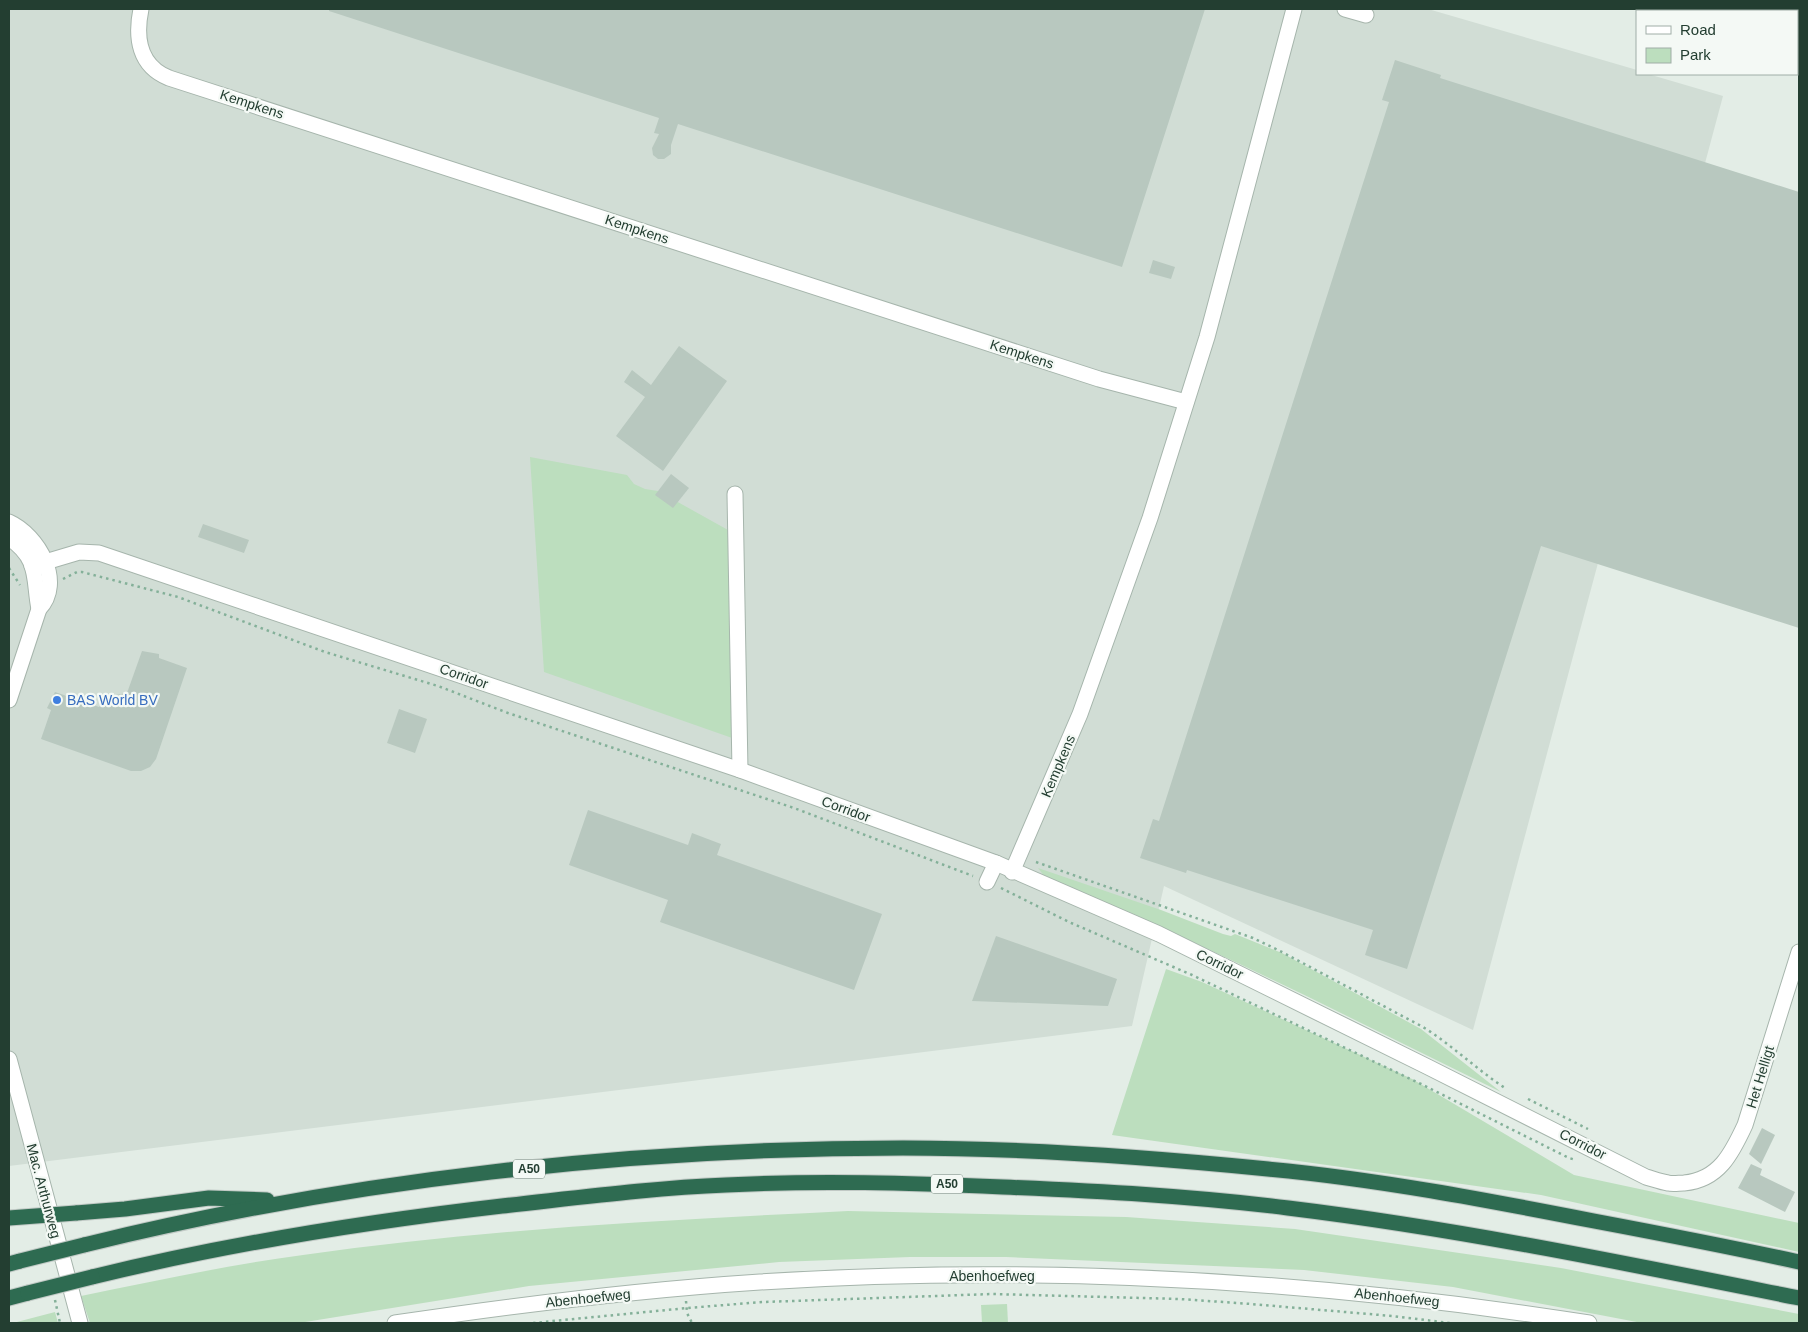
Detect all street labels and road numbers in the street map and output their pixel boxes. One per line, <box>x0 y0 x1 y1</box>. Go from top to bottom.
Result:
street label: Kempkens <box>218 86 286 122</box>
street label: Kempkens <box>603 211 671 247</box>
street label: Kempkens <box>988 336 1056 372</box>
street label: Corridor <box>437 660 491 692</box>
street label: Kempkens <box>1038 732 1078 800</box>
street label: Corridor <box>819 793 873 825</box>
street label: Corridor <box>1194 946 1247 982</box>
street label: Het Helligt <box>1743 1044 1777 1110</box>
street label: Corridor <box>1557 1125 1609 1163</box>
street label: Mac. Arthurweg <box>24 1142 64 1240</box>
road number: A50 <box>513 1160 545 1178</box>
road number: A50 <box>931 1174 963 1194</box>
street label: Abenhoefweg <box>949 1268 1035 1284</box>
street label: Abenhoefweg <box>1354 1285 1440 1309</box>
street label: Abenhoefweg <box>545 1286 631 1310</box>

